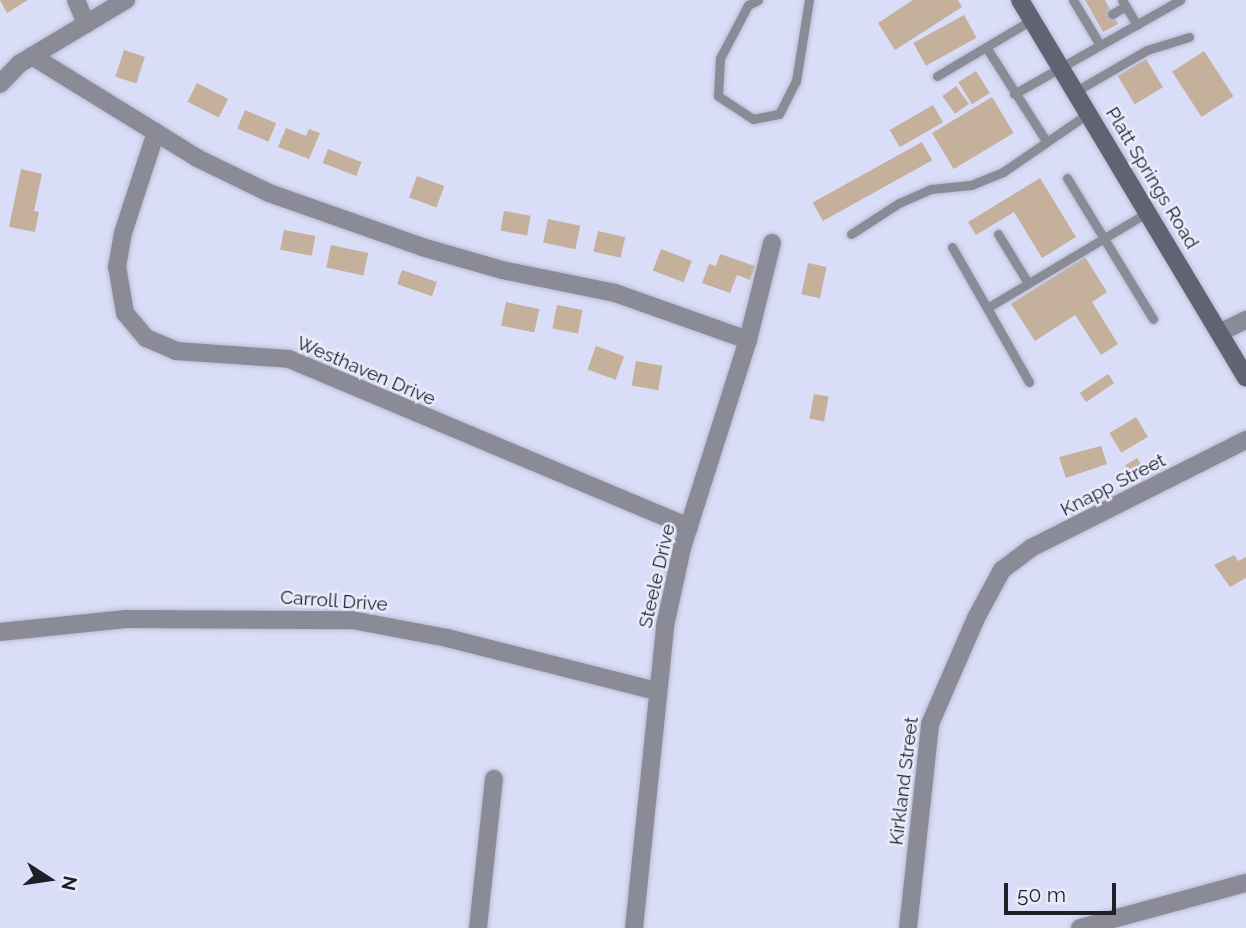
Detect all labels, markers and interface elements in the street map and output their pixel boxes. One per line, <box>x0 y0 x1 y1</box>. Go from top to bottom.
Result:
street label: Platt Springs Road <box>1101 103 1203 253</box>
street label: Westhaven Drive <box>293 331 439 411</box>
street label: Knapp Street <box>1057 449 1169 521</box>
street label: Steele Drive <box>634 522 680 630</box>
street label: Carroll Drive <box>279 586 389 616</box>
street label: Kirkland Street <box>885 716 923 846</box>
north arrow <box>14 844 84 914</box>
scale bar <box>1008 869 1120 913</box>
text: N <box>57 874 82 893</box>
text: 50 m <box>1017 882 1066 907</box>

